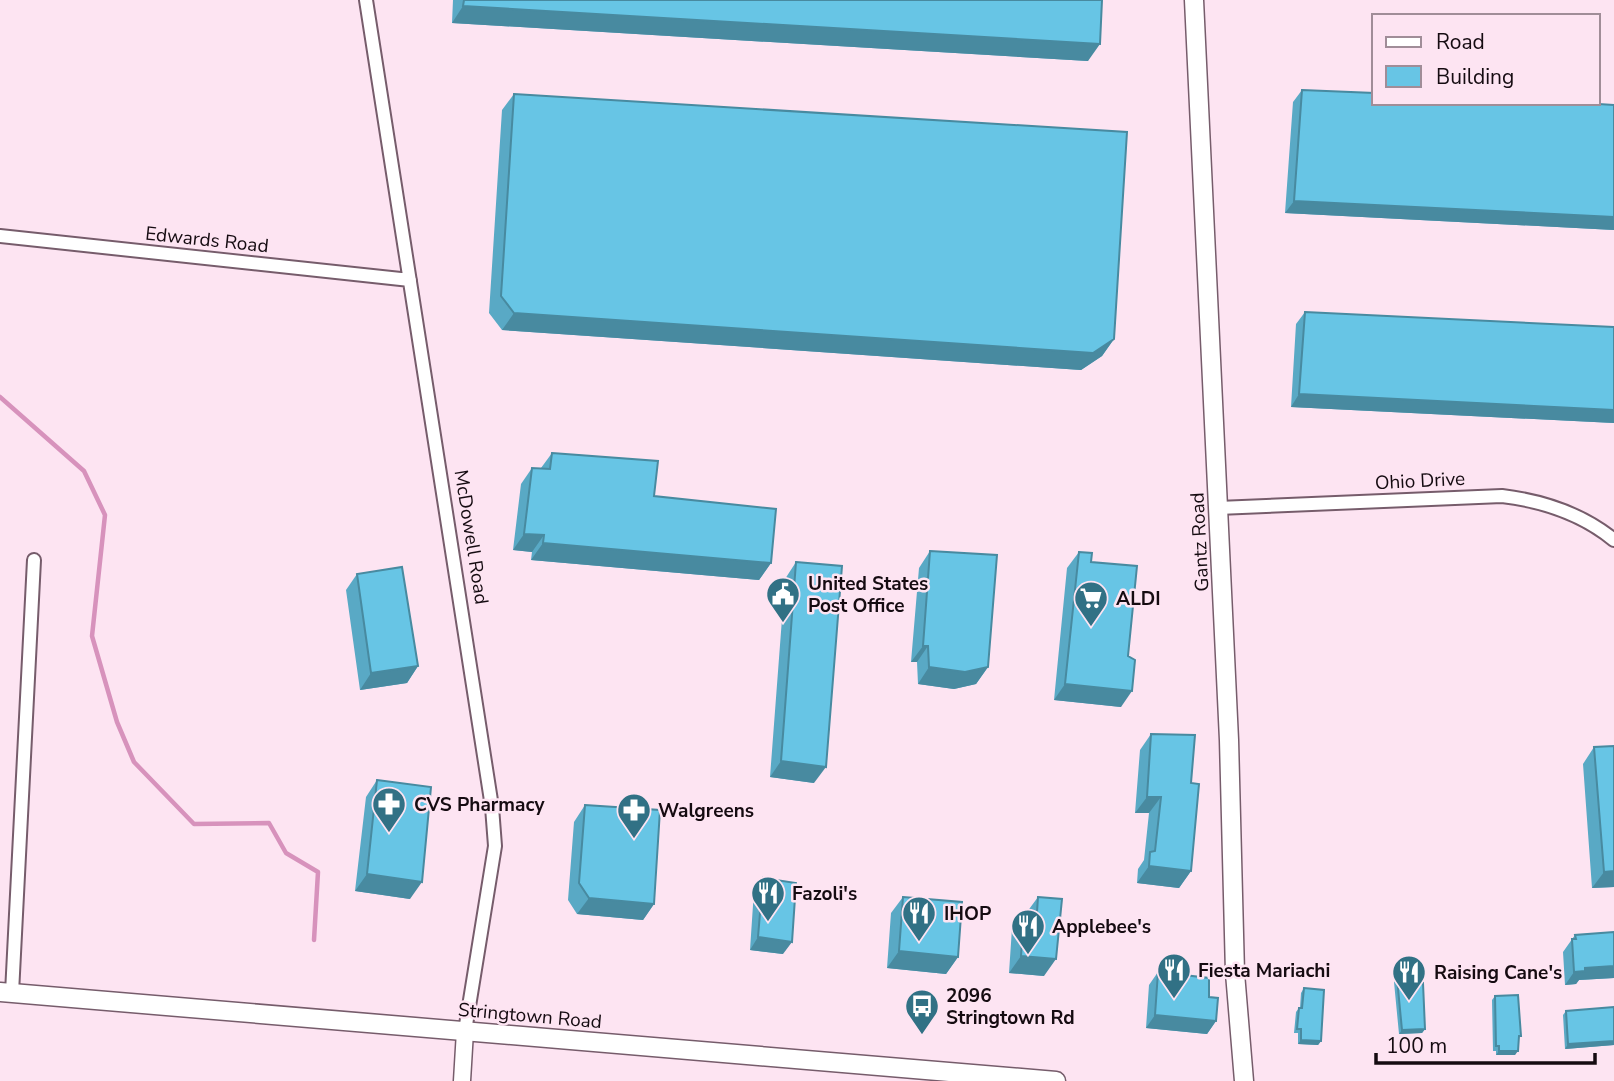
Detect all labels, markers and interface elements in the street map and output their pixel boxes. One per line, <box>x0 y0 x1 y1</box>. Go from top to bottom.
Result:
legend <box>1372 14 1600 105</box>
text: Road <box>1436 28 1485 56</box>
text: Building <box>1436 63 1514 91</box>
street label: Edwards Road <box>144 221 270 259</box>
street label: Ohio Drive <box>1374 466 1466 496</box>
street label: McDowell Road <box>448 468 494 606</box>
street label: Gantz Road <box>1184 492 1216 592</box>
place label: United States Post Office <box>808 571 928 619</box>
public building icon: United States Post Office <box>764 575 802 624</box>
supermarket icon: ALDI <box>1072 579 1110 628</box>
place label: ALDI <box>1116 586 1161 612</box>
pharmacy icon: CVS Pharmacy <box>370 785 408 834</box>
pharmacy icon: Walgreens <box>615 791 653 840</box>
place label: CVS Pharmacy <box>414 792 545 818</box>
place label: Walgreens <box>658 798 754 824</box>
restaurant icon: Fazoli's <box>749 874 787 923</box>
place label: Fazoli's <box>792 881 857 907</box>
restaurant icon: IHOP <box>900 894 938 943</box>
place label: IHOP <box>944 901 991 927</box>
restaurant icon: Applebee's <box>1009 907 1047 956</box>
place label: Applebee's <box>1052 914 1151 940</box>
restaurant icon: Fiesta Mariachi <box>1155 951 1193 1000</box>
restaurant icon: Raising Cane's <box>1390 953 1428 1002</box>
place label: Fiesta Mariachi <box>1198 958 1330 984</box>
place label: Raising Cane's <box>1434 960 1562 986</box>
place label: 2096 Stringtown Rd <box>946 983 1075 1031</box>
bus stop icon: 2096 Stringtown Rd <box>903 987 941 1036</box>
street label: Stringtown Road <box>457 997 603 1035</box>
scale bar <box>1376 1021 1595 1066</box>
text: 100 m <box>1386 1032 1447 1060</box>

